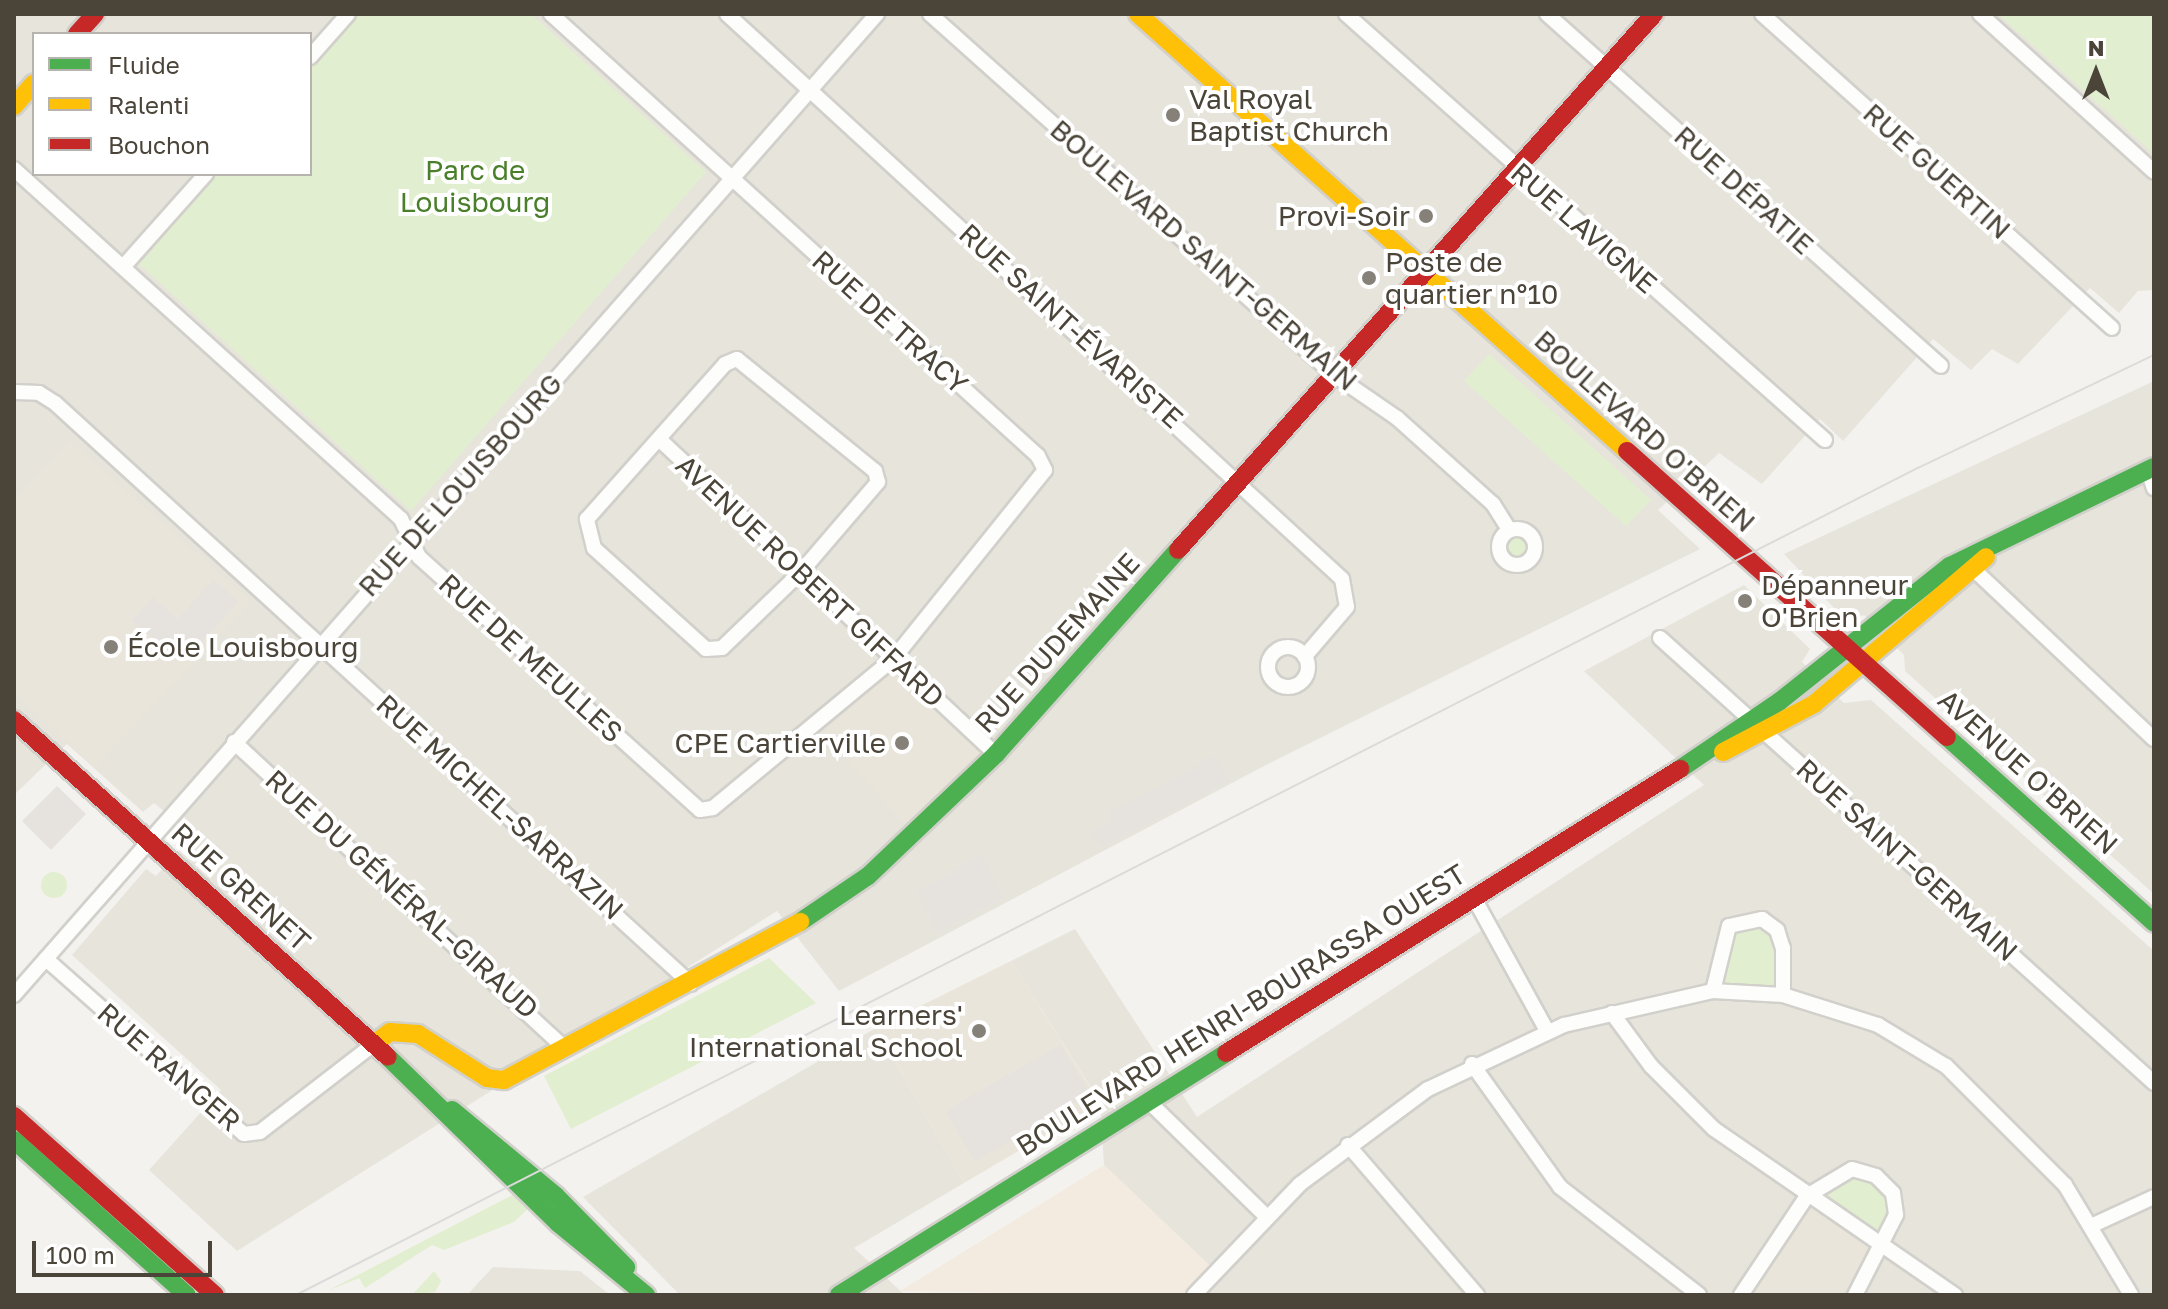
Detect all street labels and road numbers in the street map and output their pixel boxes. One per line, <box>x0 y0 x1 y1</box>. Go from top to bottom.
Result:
street label: RUE GUERTIN <box>1856 96 2018 246</box>
street label: BOULEVARD SAINT-GERMAIN <box>1043 112 1365 398</box>
street label: RUE DÉPATIE <box>1667 119 1821 261</box>
street label: RUE LAVIGNE <box>1504 156 1664 300</box>
street label: RUE SAINT-ÉVARISTE <box>952 217 1190 435</box>
street label: RUE DE TRACY <box>805 243 975 401</box>
street label: BOULEVARD O'BRIEN <box>1528 323 1762 539</box>
street label: RUE DE LOUISBOURG <box>351 367 569 603</box>
street label: AVENUE ROBERT GIFFARD <box>669 448 951 714</box>
street label: RUE DUDEMAINE <box>968 546 1146 740</box>
street label: RUE DE MEULLES <box>432 567 630 749</box>
street label: AVENUE O'BRIEN <box>1931 683 2125 861</box>
street label: RUE MICHEL-SARRAZIN <box>370 687 630 927</box>
street label: RUE SAINT-GERMAIN <box>1790 752 2024 968</box>
street label: RUE DU GÉNÉRAL-GIRAUD <box>259 763 545 1025</box>
street label: RUE GRENET <box>165 816 317 958</box>
street label: BOULEVARD HENRI-BOURASSA OUEST <box>1010 857 1472 1163</box>
street label: RUE RANGER <box>91 996 247 1138</box>

